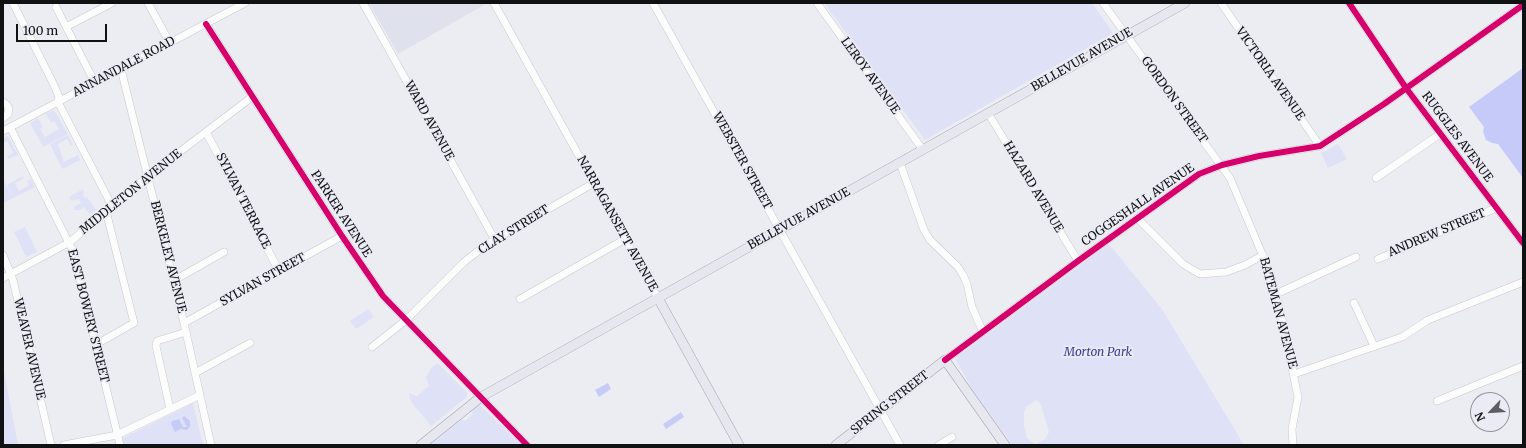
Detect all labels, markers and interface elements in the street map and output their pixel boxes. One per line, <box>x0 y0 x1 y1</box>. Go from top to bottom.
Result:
scale bar <box>18 16 109 42</box>
text: 100 m <box>23 23 58 38</box>
street label: BELLEVUE AVENUE <box>1029 25 1135 95</box>
street label: VICTORIA AVENUE <box>1232 25 1308 123</box>
street label: ANNANDALE ROAD <box>70 34 178 100</box>
street label: LEROY AVENUE <box>837 35 903 117</box>
street label: GORDON STREET <box>1138 54 1210 146</box>
street label: WARD AVENUE <box>401 79 457 163</box>
street label: RUGGLES AVENUE <box>1419 89 1495 185</box>
street label: WEBSTER STREET <box>709 110 775 212</box>
street label: HAZARD AVENUE <box>1000 139 1066 235</box>
street label: MIDDLETON AVENUE <box>77 146 185 238</box>
street label: SYLVAN TERRACE <box>213 151 273 251</box>
street label: NARRAGANSETT AVENUE <box>574 154 660 294</box>
street label: COGGESHALL AVENUE <box>1079 161 1197 249</box>
street label: PARKER AVENUE <box>308 168 374 260</box>
street label: BELLEVUE AVENUE <box>745 185 853 253</box>
street label: BERKELEY AVENUE <box>147 199 189 315</box>
street label: CLAY STREET <box>476 202 552 258</box>
street label: ANDREW STREET <box>1386 206 1488 260</box>
street label: EAST BOWERY STREET <box>64 248 112 384</box>
street label: SYLVAN STREET <box>218 250 308 310</box>
street label: BATEMAN AVENUE <box>1256 256 1300 370</box>
street label: WEAVER AVENUE <box>10 297 48 401</box>
park label: Morton Park <box>1064 346 1132 360</box>
street label: SPRING STREET <box>848 368 932 438</box>
north arrow <box>1470 392 1510 432</box>
text: N <box>1472 410 1488 424</box>

